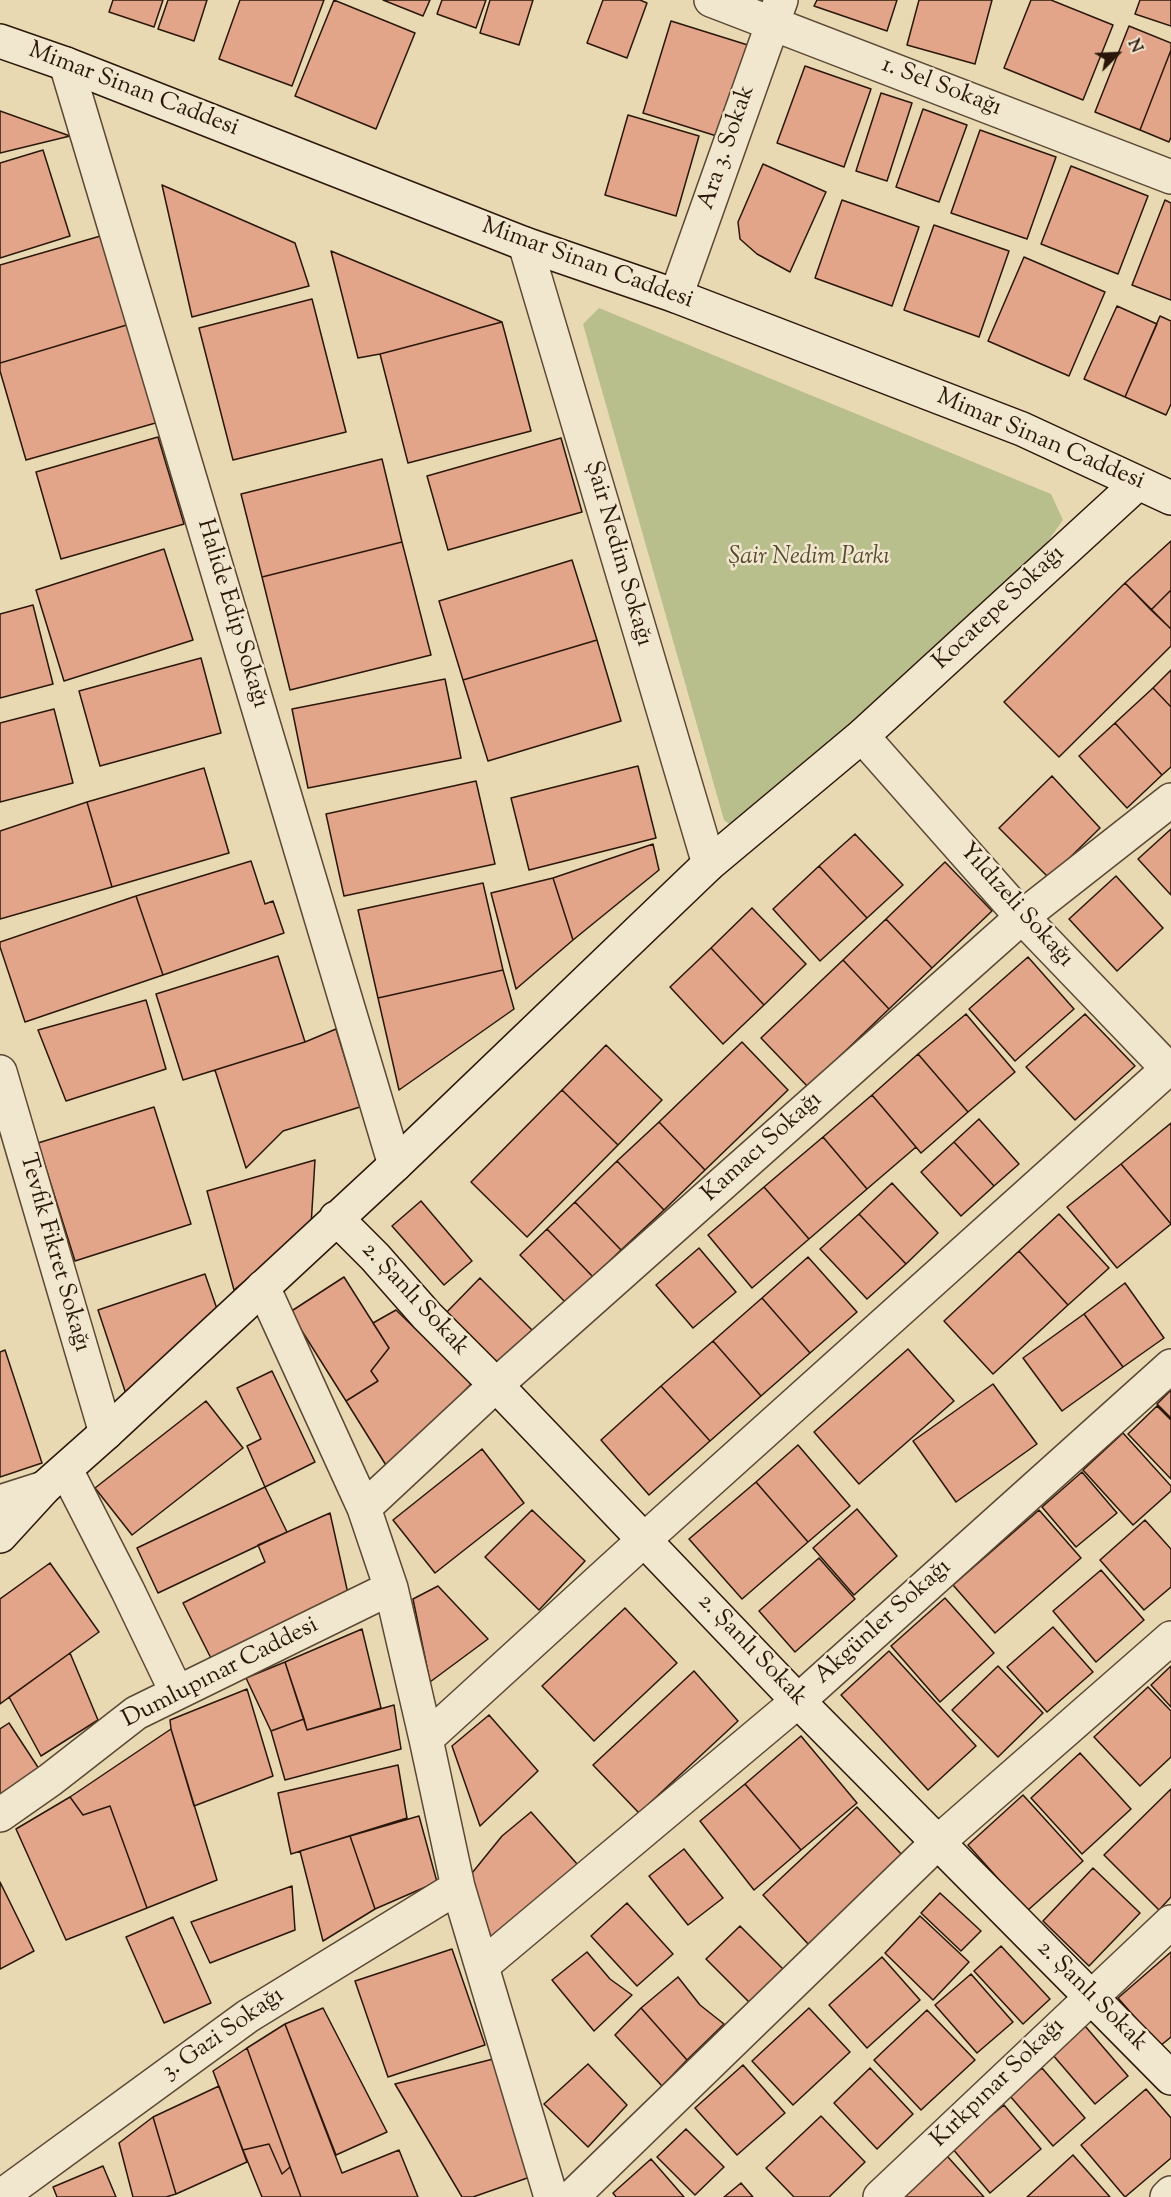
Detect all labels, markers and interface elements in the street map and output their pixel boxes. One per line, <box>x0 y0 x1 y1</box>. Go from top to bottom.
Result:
north arrow <box>1087 24 1147 84</box>
text: N <box>1121 36 1147 57</box>
street label: Mimar Sinan Caddesi <box>24 38 242 144</box>
street label: 1. Sel Sokağı <box>877 52 1005 124</box>
street label: Ara 3. Sokak <box>693 82 763 214</box>
street label: Mimar Sinan Caddesi <box>477 213 697 317</box>
street label: Mimar Sinan Caddesi <box>932 384 1148 498</box>
street label: Şair Nedim Sokağı <box>577 458 657 650</box>
street label: Halide Edip Sokağı <box>189 516 273 712</box>
street label: Kocatepe Sokağı <box>928 541 1072 677</box>
park label: Şair Nedim Parkı <box>728 545 890 573</box>
street label: Yıldızeli Sokağı <box>952 838 1078 974</box>
street label: Kamacı Sokağı <box>697 1087 829 1209</box>
street label: Tevfik Fikret Sokağı <box>11 1151 95 1355</box>
street label: 2. Şanlı Sokak <box>354 1237 474 1363</box>
street label: Akgünler Sokağı <box>810 1554 958 1692</box>
street label: 2. Şanlı Sokak <box>690 1589 812 1713</box>
street label: Dumlupınar Caddesi <box>118 1612 324 1736</box>
street label: 2. Şanlı Sokak <box>1030 1936 1152 2058</box>
street label: 3. Gazi Sokağı <box>157 1982 291 2088</box>
street label: Kırkpınar Sokağı <box>926 2013 1072 2155</box>

